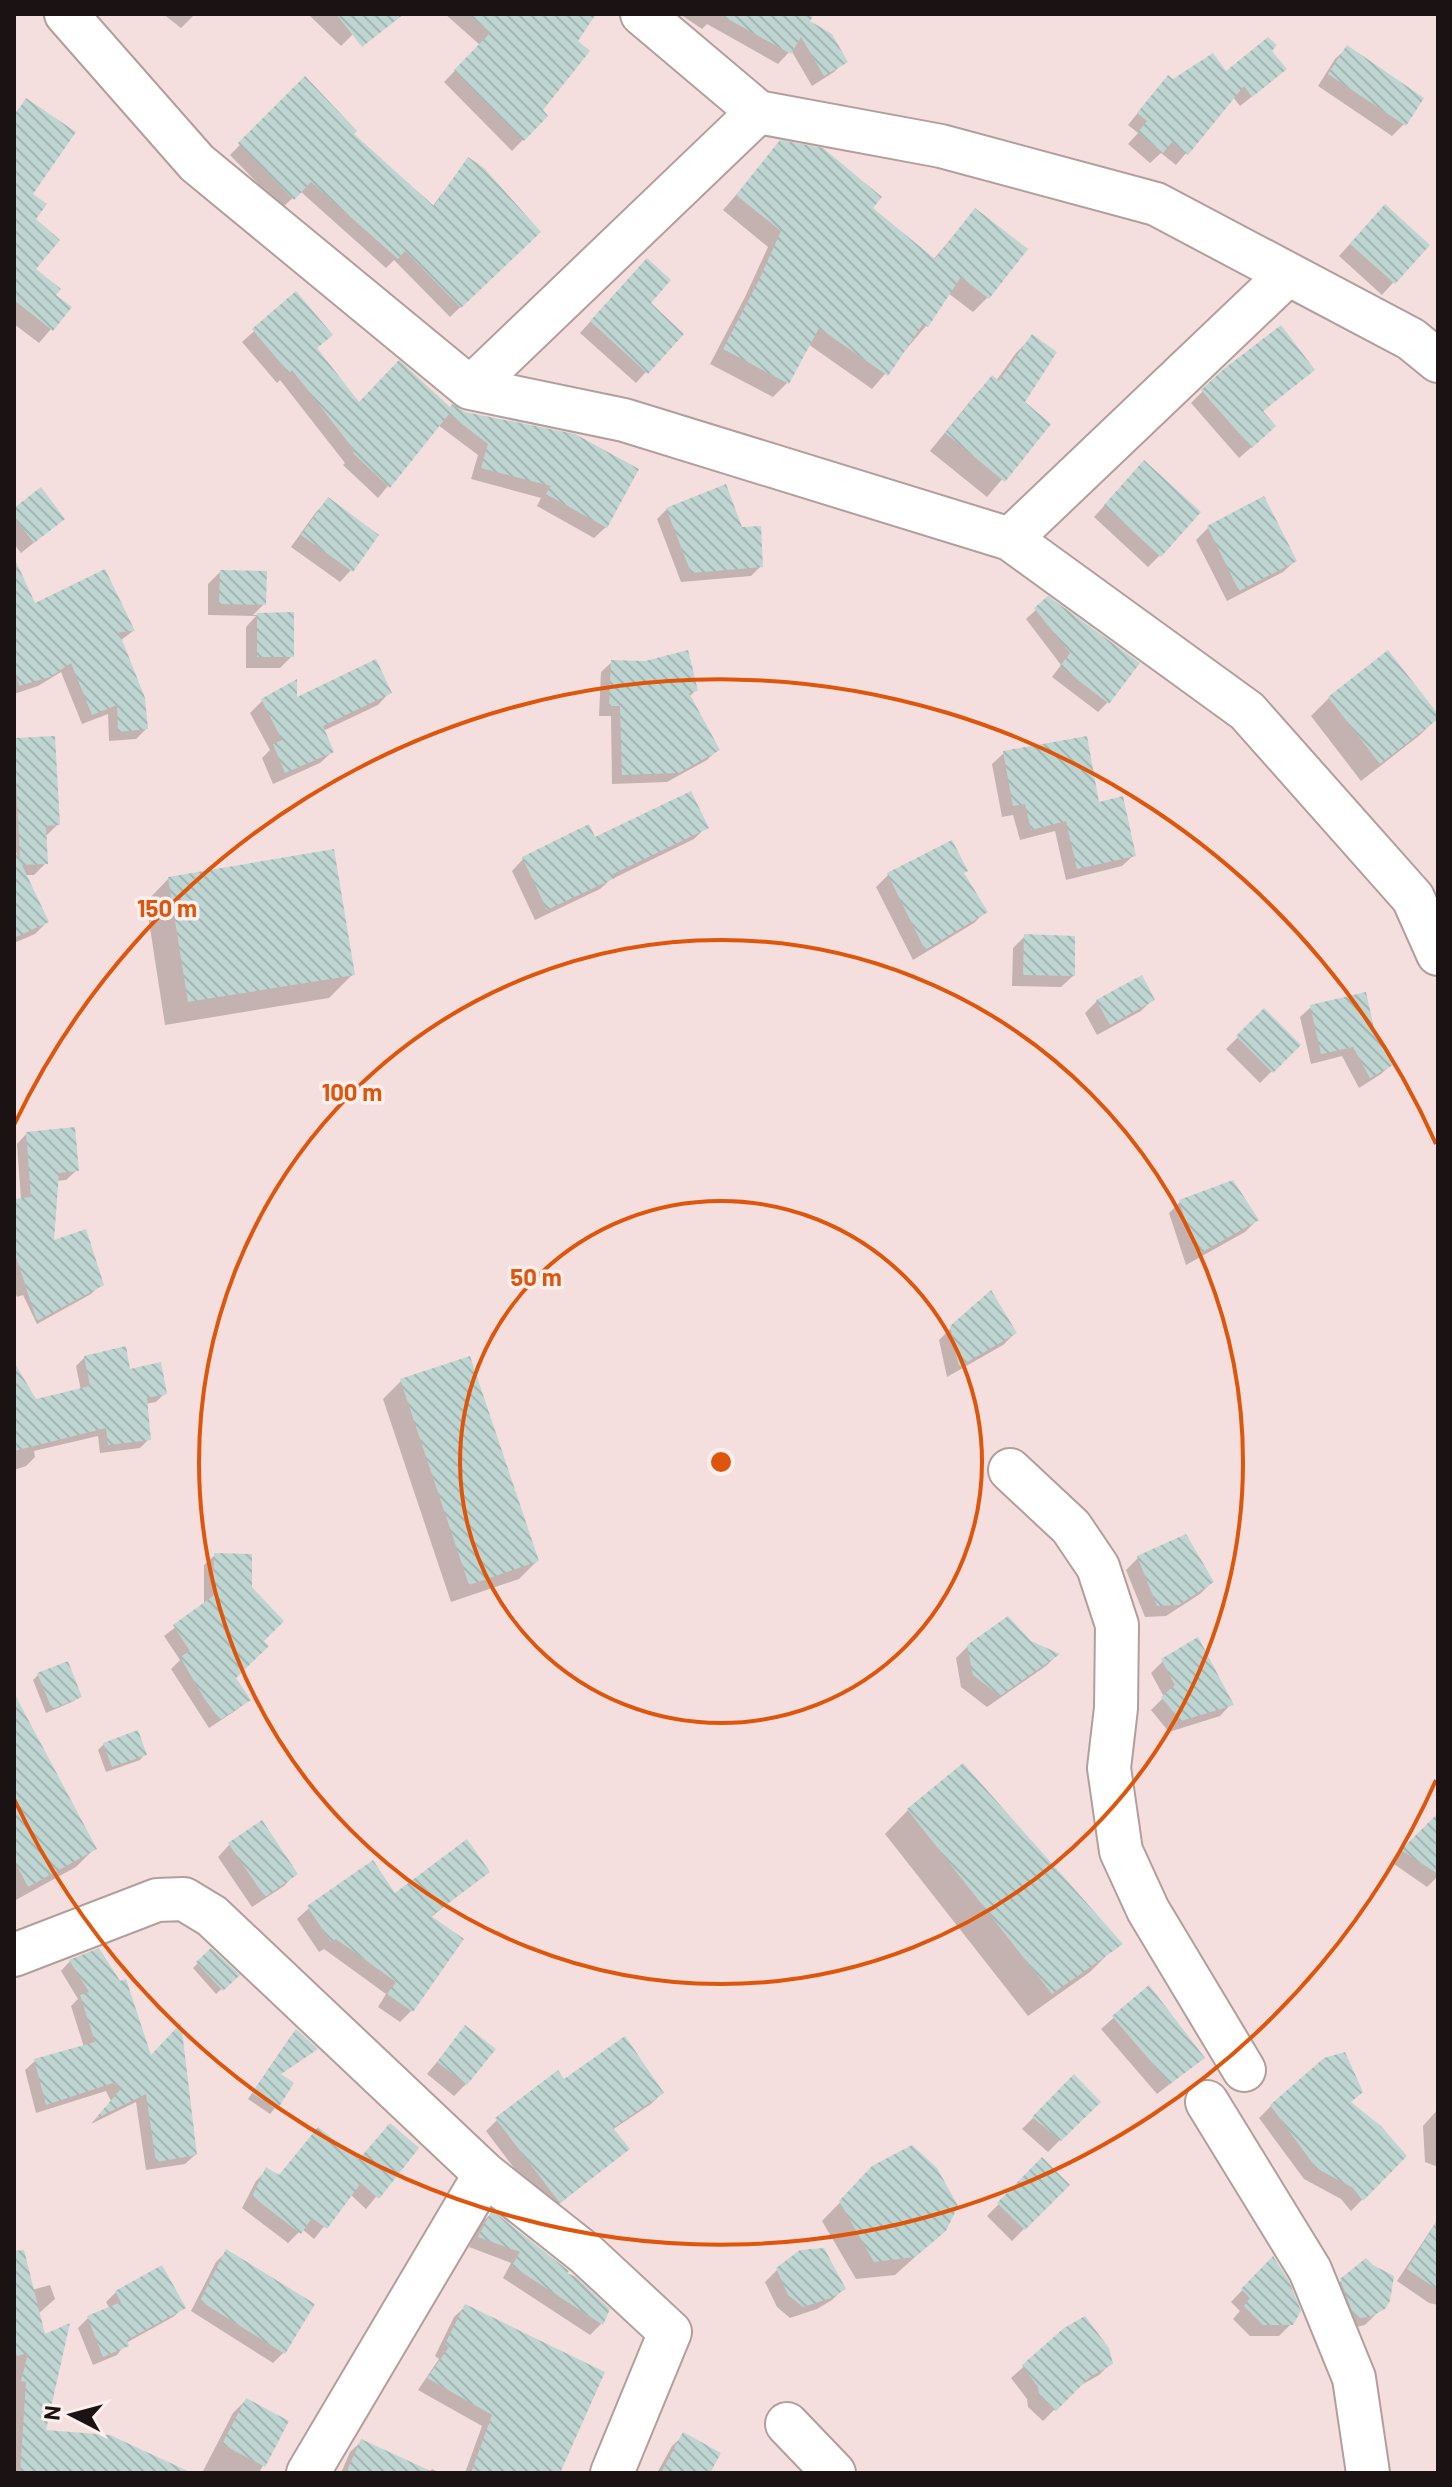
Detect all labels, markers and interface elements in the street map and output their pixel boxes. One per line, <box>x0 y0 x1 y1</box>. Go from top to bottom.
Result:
text: 150 m <box>137 893 197 922</box>
text: 100 m <box>322 1077 382 1106</box>
text: 50 m <box>510 1262 562 1291</box>
centre of rings <box>707 1448 735 1476</box>
north arrow <box>32 2375 112 2455</box>
text: N <box>37 2404 65 2421</box>

